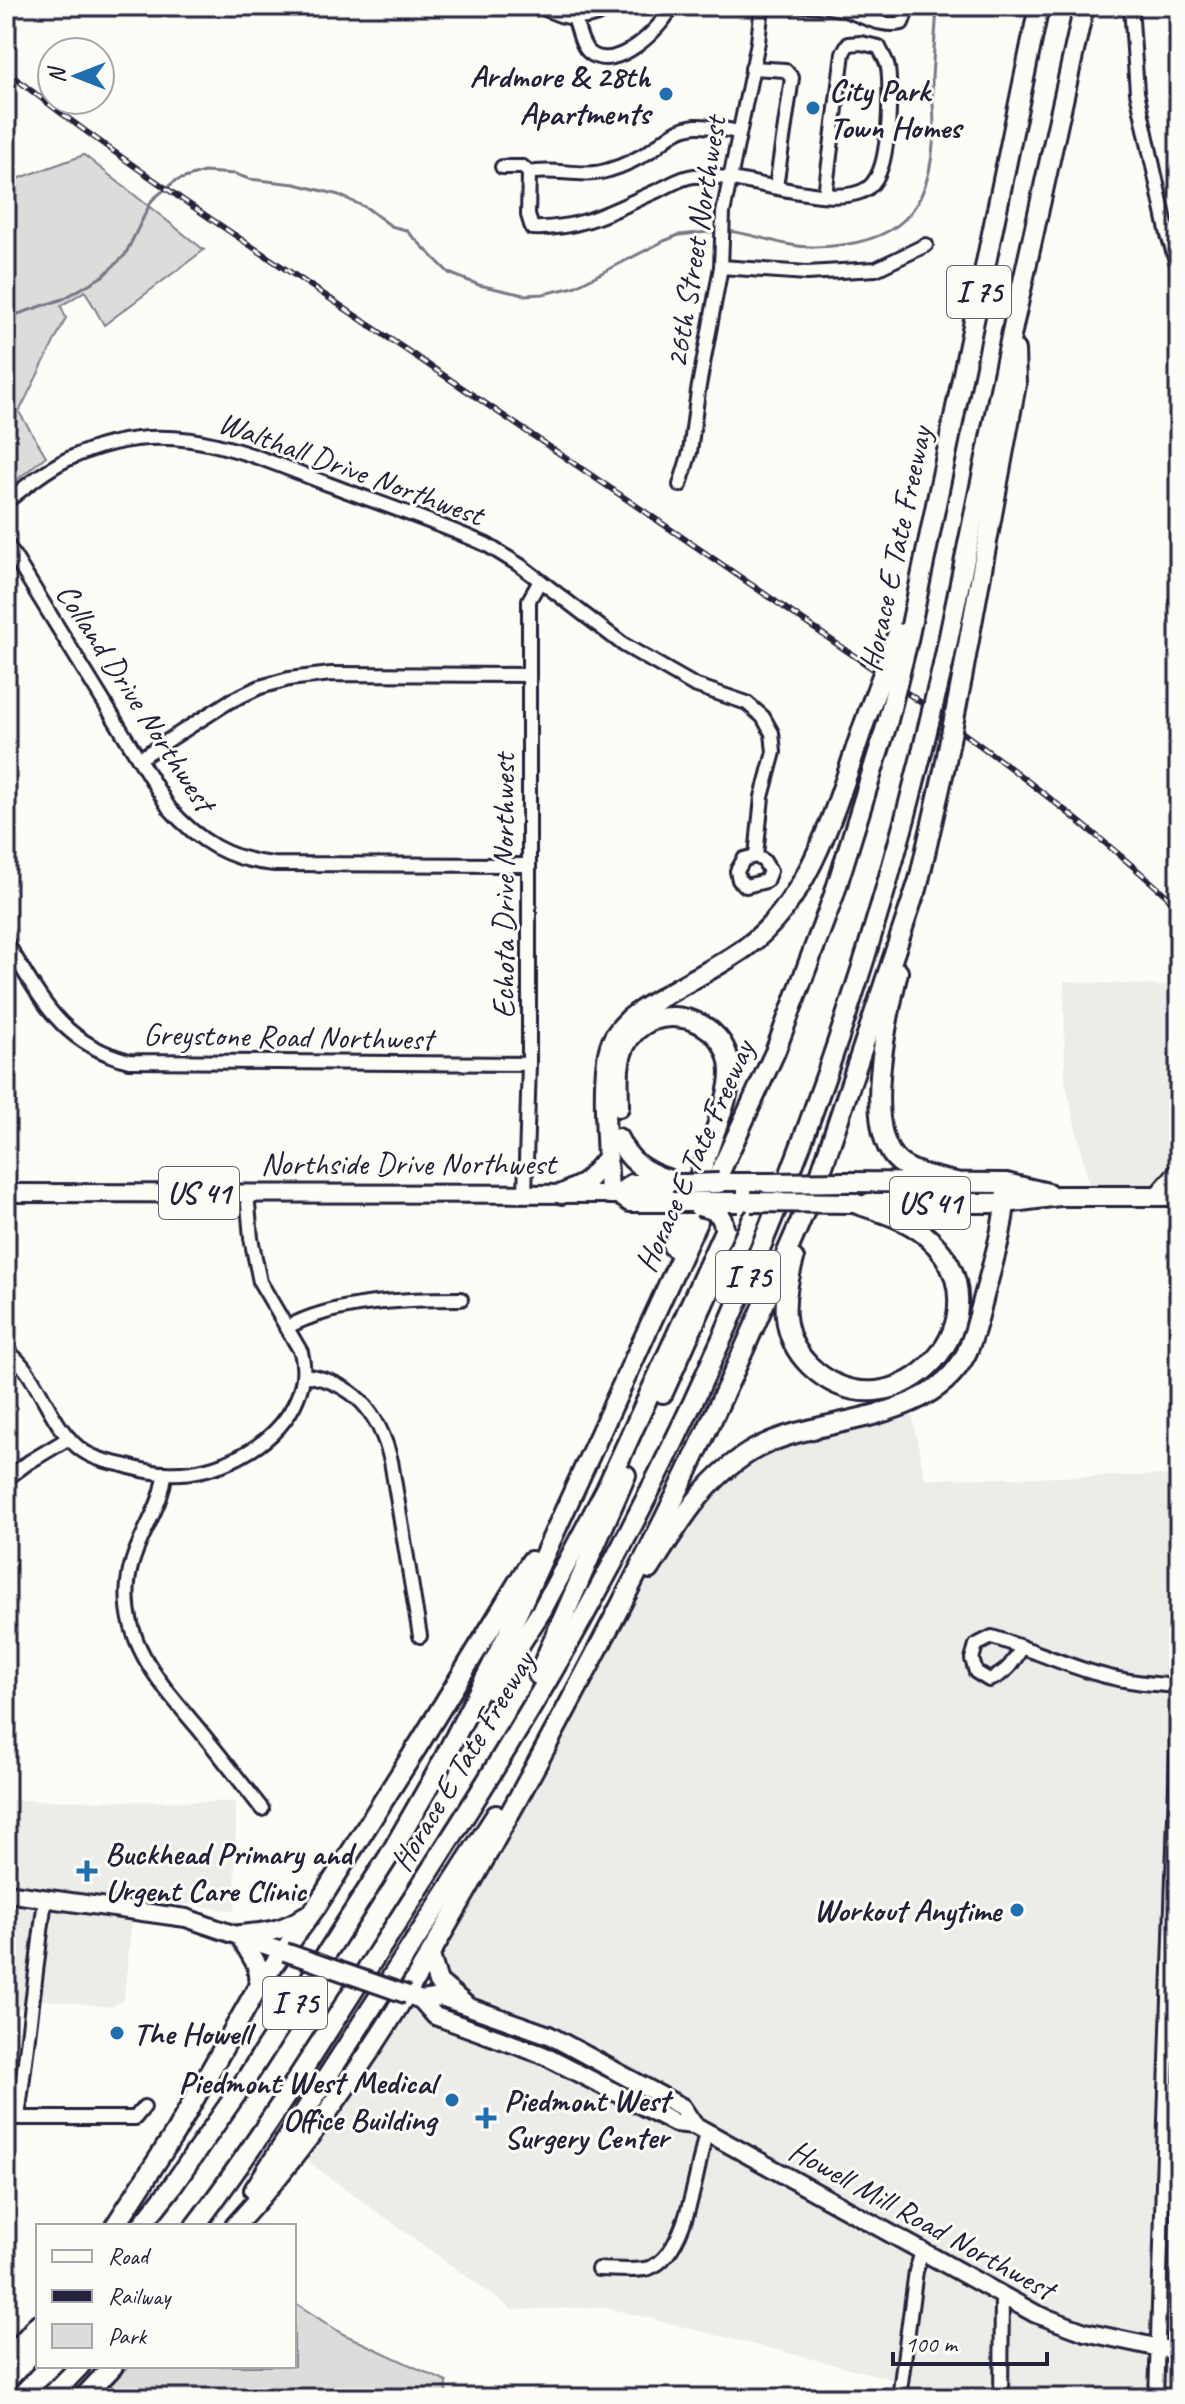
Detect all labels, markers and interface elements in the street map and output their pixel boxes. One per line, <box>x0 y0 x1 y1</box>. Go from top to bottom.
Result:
north arrow <box>36 36 116 116</box>
place label: Ardmore & 28th Apartments <box>470 56 653 134</box>
text: N <box>43 66 71 83</box>
place label: City Park Town Homes <box>829 70 964 148</box>
marker: Ardmore & 28th Apartments <box>657 85 675 103</box>
marker: City Park Town Homes <box>804 99 822 117</box>
street label: 26th Street Northwest <box>655 110 736 371</box>
road number: I 75 <box>947 266 1011 318</box>
street label: Walthall Drive Northwest <box>213 402 492 537</box>
street label: Horace E Tate Freeway <box>850 420 942 675</box>
street label: Colland Drive Northwest <box>46 575 227 823</box>
street label: Echota Drive Northwest <box>483 750 524 1018</box>
street label: Greystone Road Northwest <box>143 1013 438 1060</box>
street label: Horace E Tate Freeway <box>625 1031 765 1278</box>
street label: Northside Drive Northwest <box>261 1143 559 1184</box>
road number: US 41 <box>159 1167 239 1219</box>
road number: US 41 <box>890 1177 970 1229</box>
road number: I 75 <box>716 1251 780 1303</box>
street label: Horace E Tate Freeway <box>381 1641 546 1879</box>
place label: Buckhead Primary and Urgent Care Clinic <box>105 1833 357 1911</box>
marker: Buckhead Primary and Urgent Care Clinic <box>76 1860 98 1882</box>
place label: Workout Anytime <box>814 1890 1003 1931</box>
marker: Workout Anytime <box>1008 1901 1026 1919</box>
road number: I 75 <box>263 1977 327 2029</box>
place label: The Howell <box>133 2013 257 2054</box>
marker: The Howell <box>108 2024 126 2042</box>
place label: Piedmont West Medical Office Building <box>178 2062 442 2140</box>
place label: Piedmont West Surgery Center <box>504 2080 674 2158</box>
marker: Piedmont West Medical Office Building <box>443 2091 461 2109</box>
marker: Piedmont West Surgery Center <box>475 2107 497 2129</box>
street label: Howell Mill Road Northwest <box>782 2130 1065 2311</box>
legend <box>36 2224 296 2368</box>
text: Road <box>108 2241 152 2271</box>
text: Railway <box>108 2281 172 2311</box>
scale bar <box>893 2316 1047 2366</box>
text: Park <box>108 2321 148 2351</box>
text: 100 m <box>905 2329 959 2359</box>

